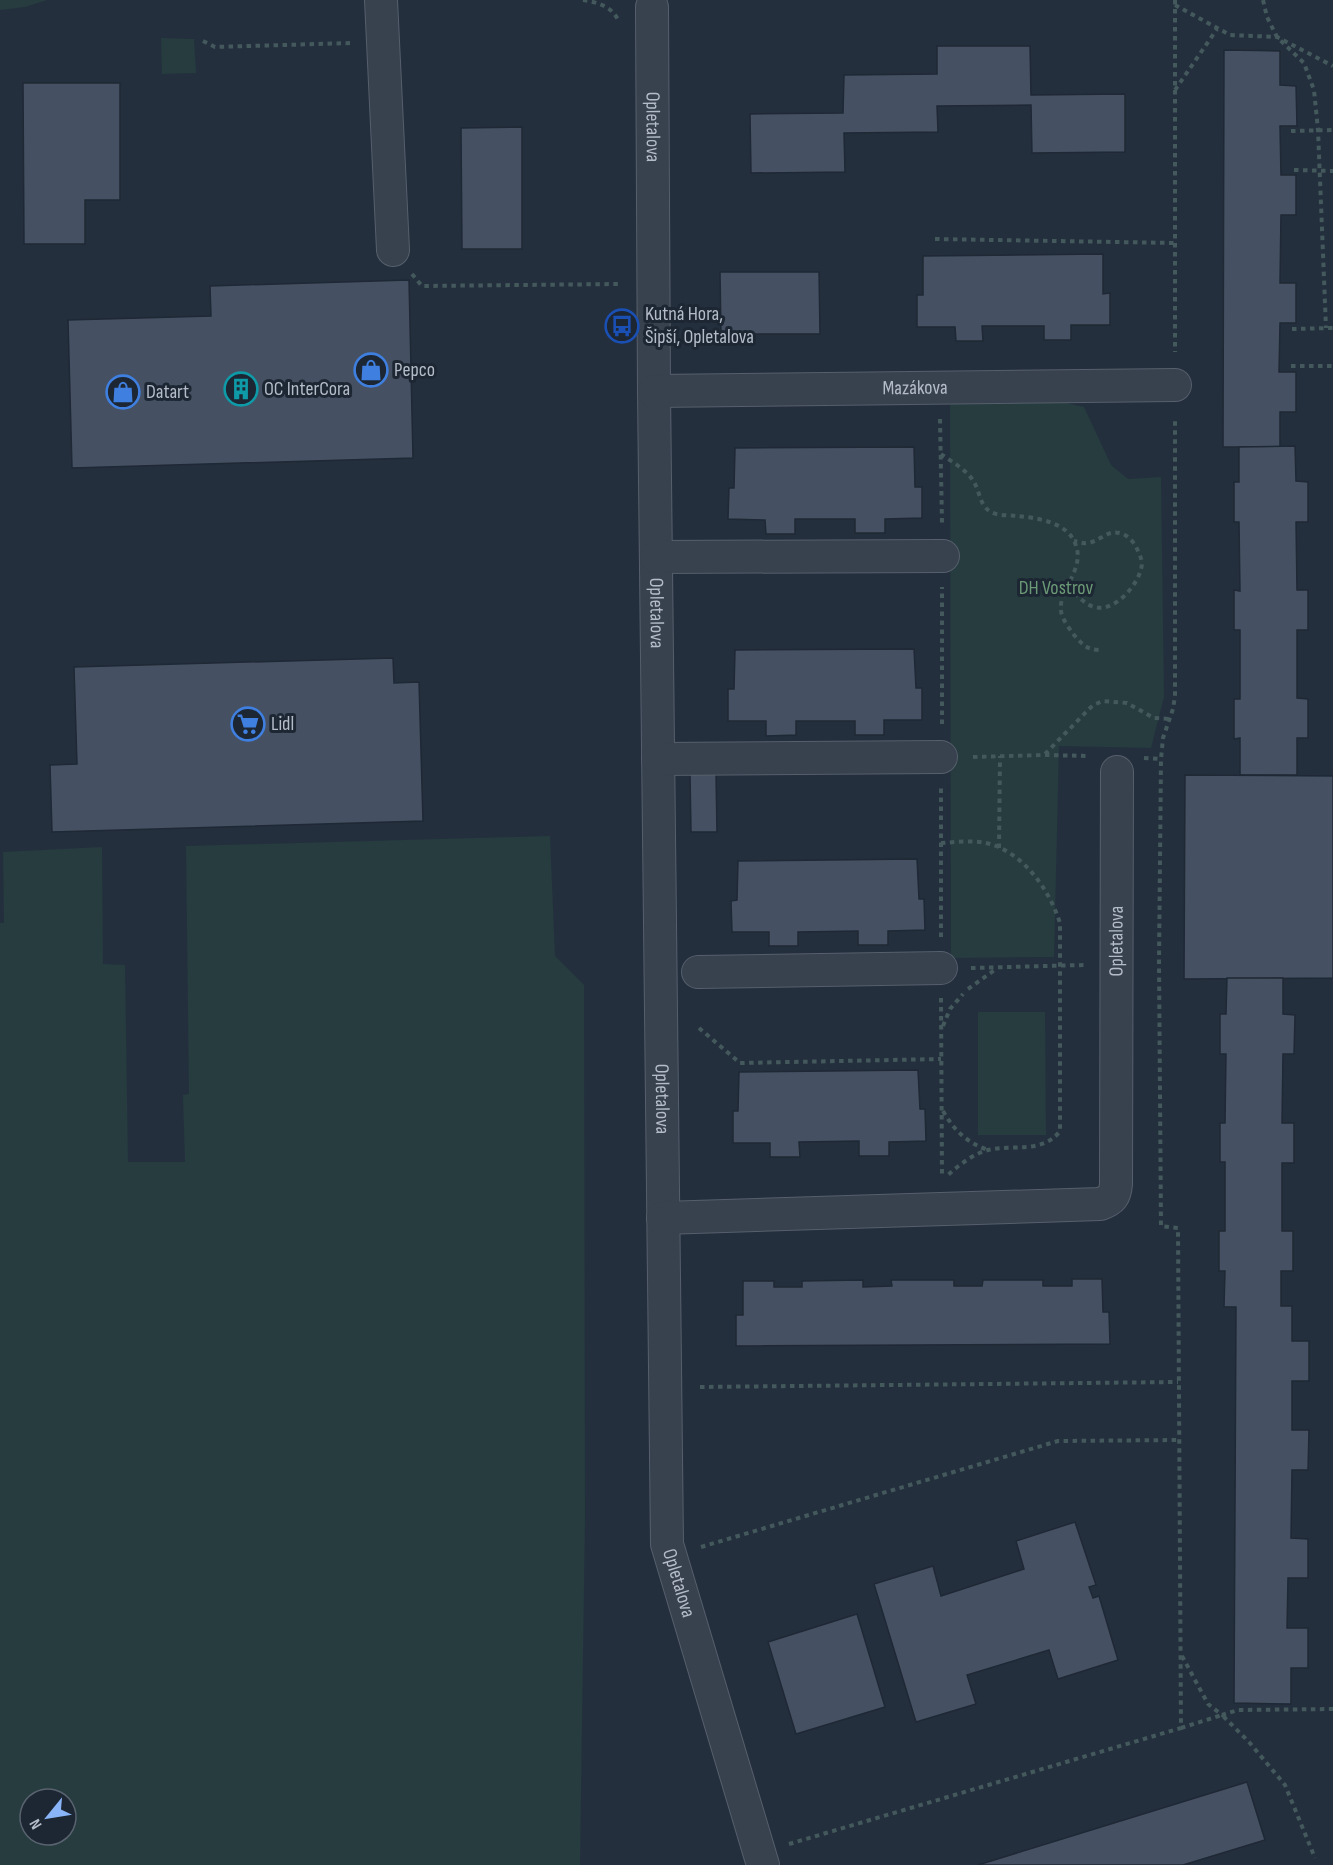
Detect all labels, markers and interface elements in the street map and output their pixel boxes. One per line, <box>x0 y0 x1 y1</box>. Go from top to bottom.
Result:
street label: Opletalova <box>640 92 665 162</box>
place label: Kutná Hora, Šipší, Opletalova <box>645 302 754 349</box>
bus stop icon: Kutná Hora, Šipší, Opletalova <box>604 308 640 344</box>
shop icon: Pepco <box>353 352 389 388</box>
place label: Pepco <box>394 358 435 382</box>
building icon: OC InterCora <box>223 371 259 407</box>
shop icon: Datart <box>105 374 141 410</box>
street label: Mazákova <box>882 376 948 400</box>
place label: OC InterCora <box>264 377 350 401</box>
place label: Datart <box>146 380 189 404</box>
park label: DH Vostrov <box>1019 576 1093 600</box>
street label: Opletalova <box>644 578 669 648</box>
supermarket icon: Lidl <box>230 706 266 742</box>
place label: Lidl <box>271 712 294 736</box>
street label: Opletalova <box>1105 906 1129 976</box>
street label: Opletalova <box>650 1064 674 1134</box>
street label: Opletalova <box>657 1546 700 1620</box>
north arrow <box>18 1787 78 1847</box>
text: N <box>26 1815 47 1832</box>

